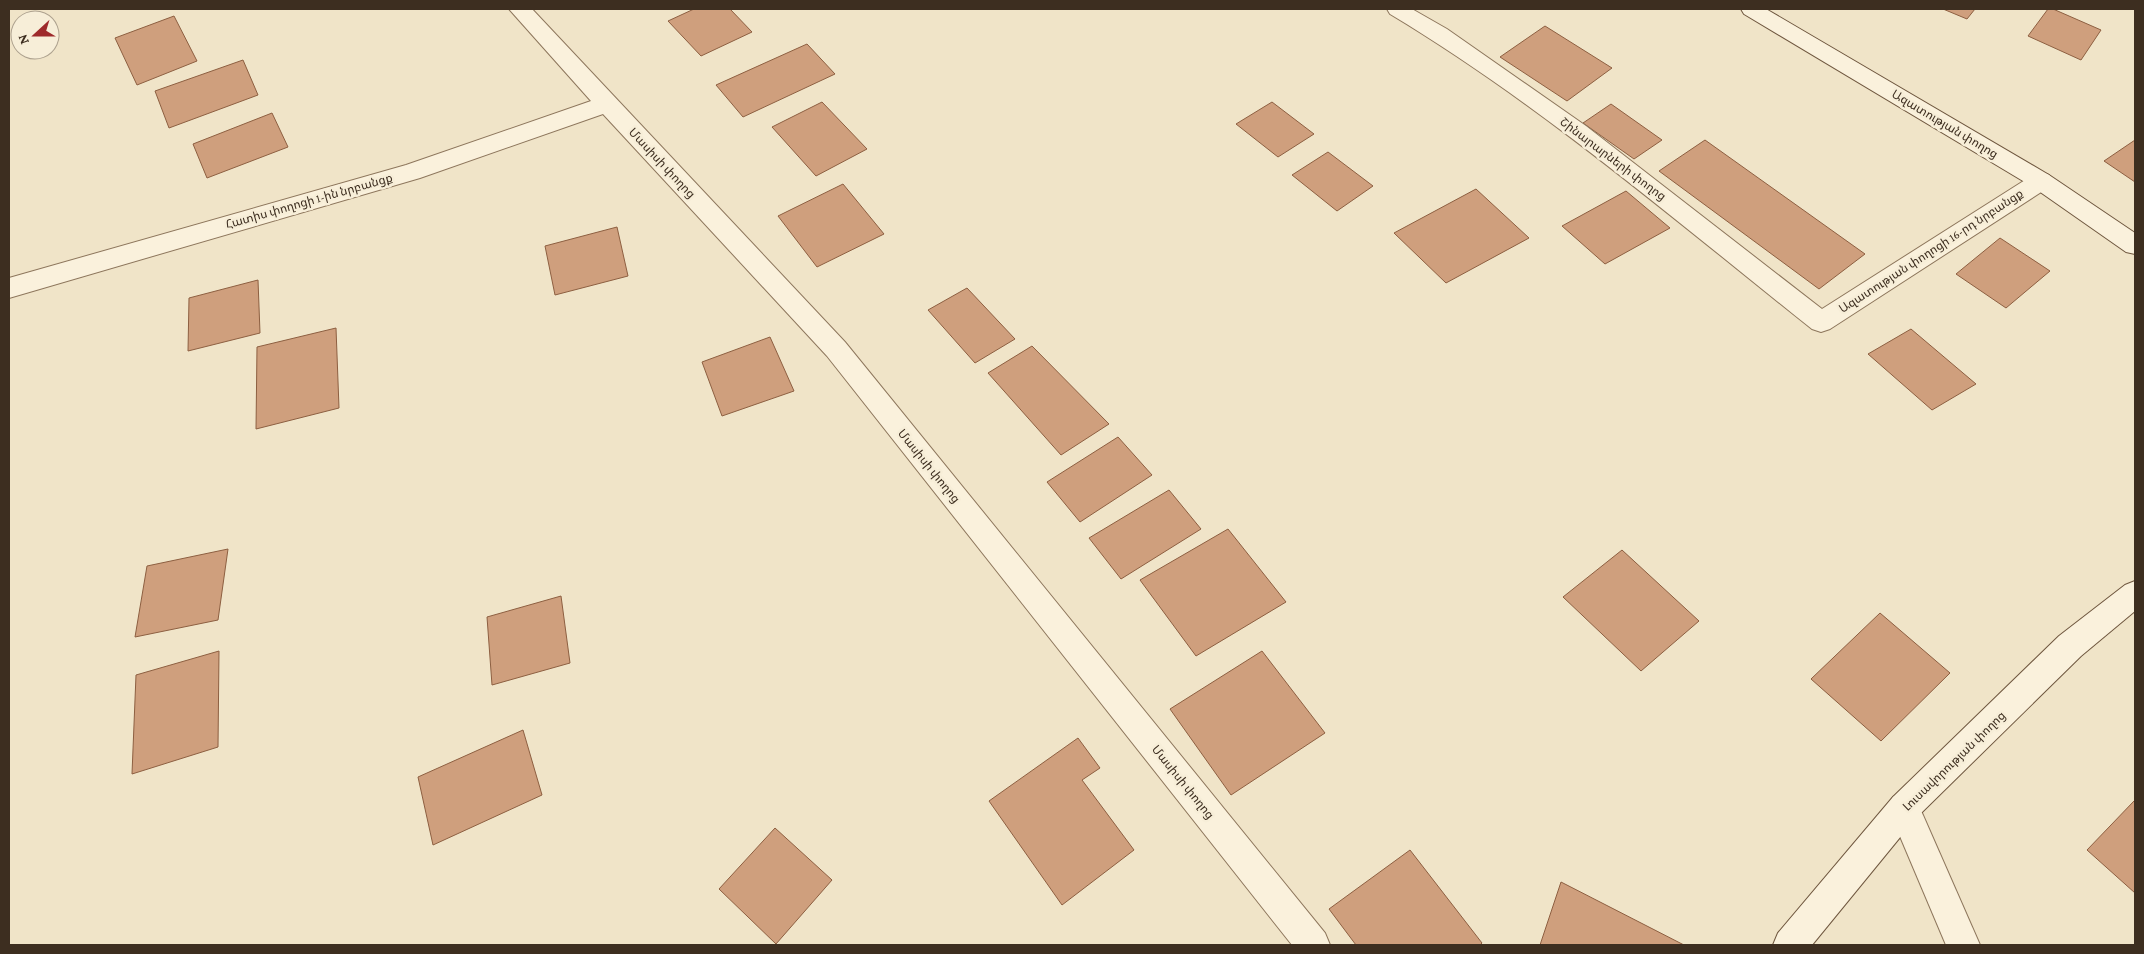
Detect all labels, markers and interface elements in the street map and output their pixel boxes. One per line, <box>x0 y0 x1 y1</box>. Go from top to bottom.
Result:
north arrow <box>10 10 60 60</box>
text: N <box>14 32 32 47</box>
street label: Ազատության փողոց <box>1889 87 2001 161</box>
street label: Շինարարների փողոց <box>1557 115 1669 203</box>
street label: Մասիսի փողոց <box>626 125 698 201</box>
street label: Հատիս փողոցի 1-ին նրբանցք <box>224 170 394 232</box>
street label: Ազատության փողոցի 16-րդ նրբանցք <box>1836 186 2026 316</box>
street label: Մասիսի փողոց <box>895 426 963 506</box>
street label: Լուսավորության փողոց <box>1900 708 2008 814</box>
street label: Մասիսի փողոց <box>1149 742 1217 822</box>

